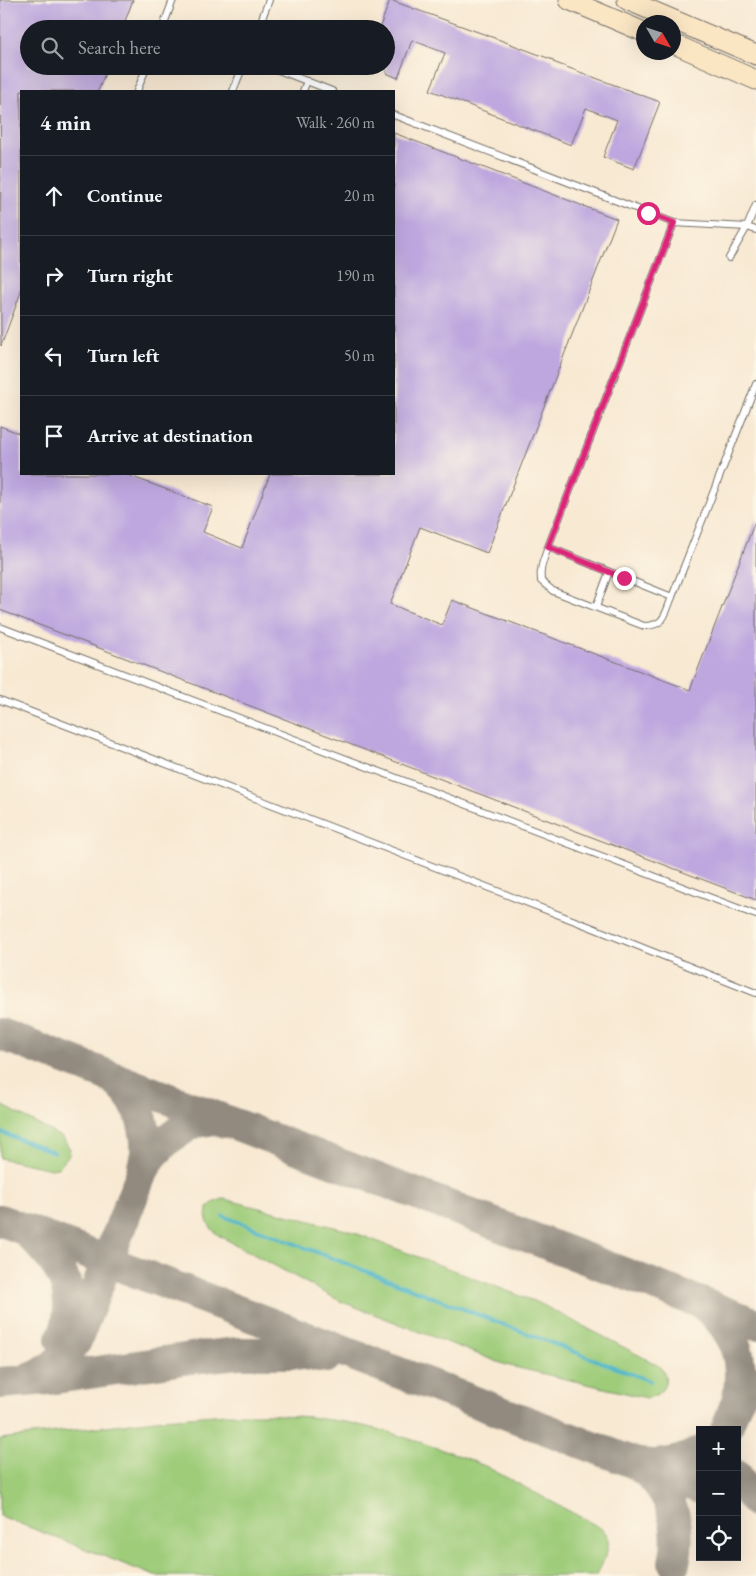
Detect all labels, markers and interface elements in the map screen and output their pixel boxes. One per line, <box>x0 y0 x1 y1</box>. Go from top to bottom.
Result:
north arrow <box>636 15 681 60</box>
search box <box>20 20 395 75</box>
icon: search <box>38 34 66 62</box>
text: Search here <box>78 35 160 60</box>
text: 4 min <box>40 109 91 136</box>
text: Walk · 260 m <box>296 112 375 133</box>
icon: ahead <box>40 182 68 210</box>
text: Continue <box>87 183 162 208</box>
text: 20 m <box>344 185 375 206</box>
route start <box>637 202 660 225</box>
icon: right <box>40 262 68 290</box>
text: Turn right <box>87 263 173 288</box>
text: 190 m <box>336 265 375 286</box>
icon: left <box>40 342 68 370</box>
text: Turn left <box>87 343 159 368</box>
text: 50 m <box>344 345 375 366</box>
icon: arrive <box>40 422 68 450</box>
text: Arrive at destination <box>87 423 253 448</box>
route end <box>613 567 636 590</box>
map controls <box>696 1426 741 1561</box>
button: + <box>696 1426 741 1471</box>
button: − <box>696 1471 741 1516</box>
button: locate <box>696 1516 741 1561</box>

